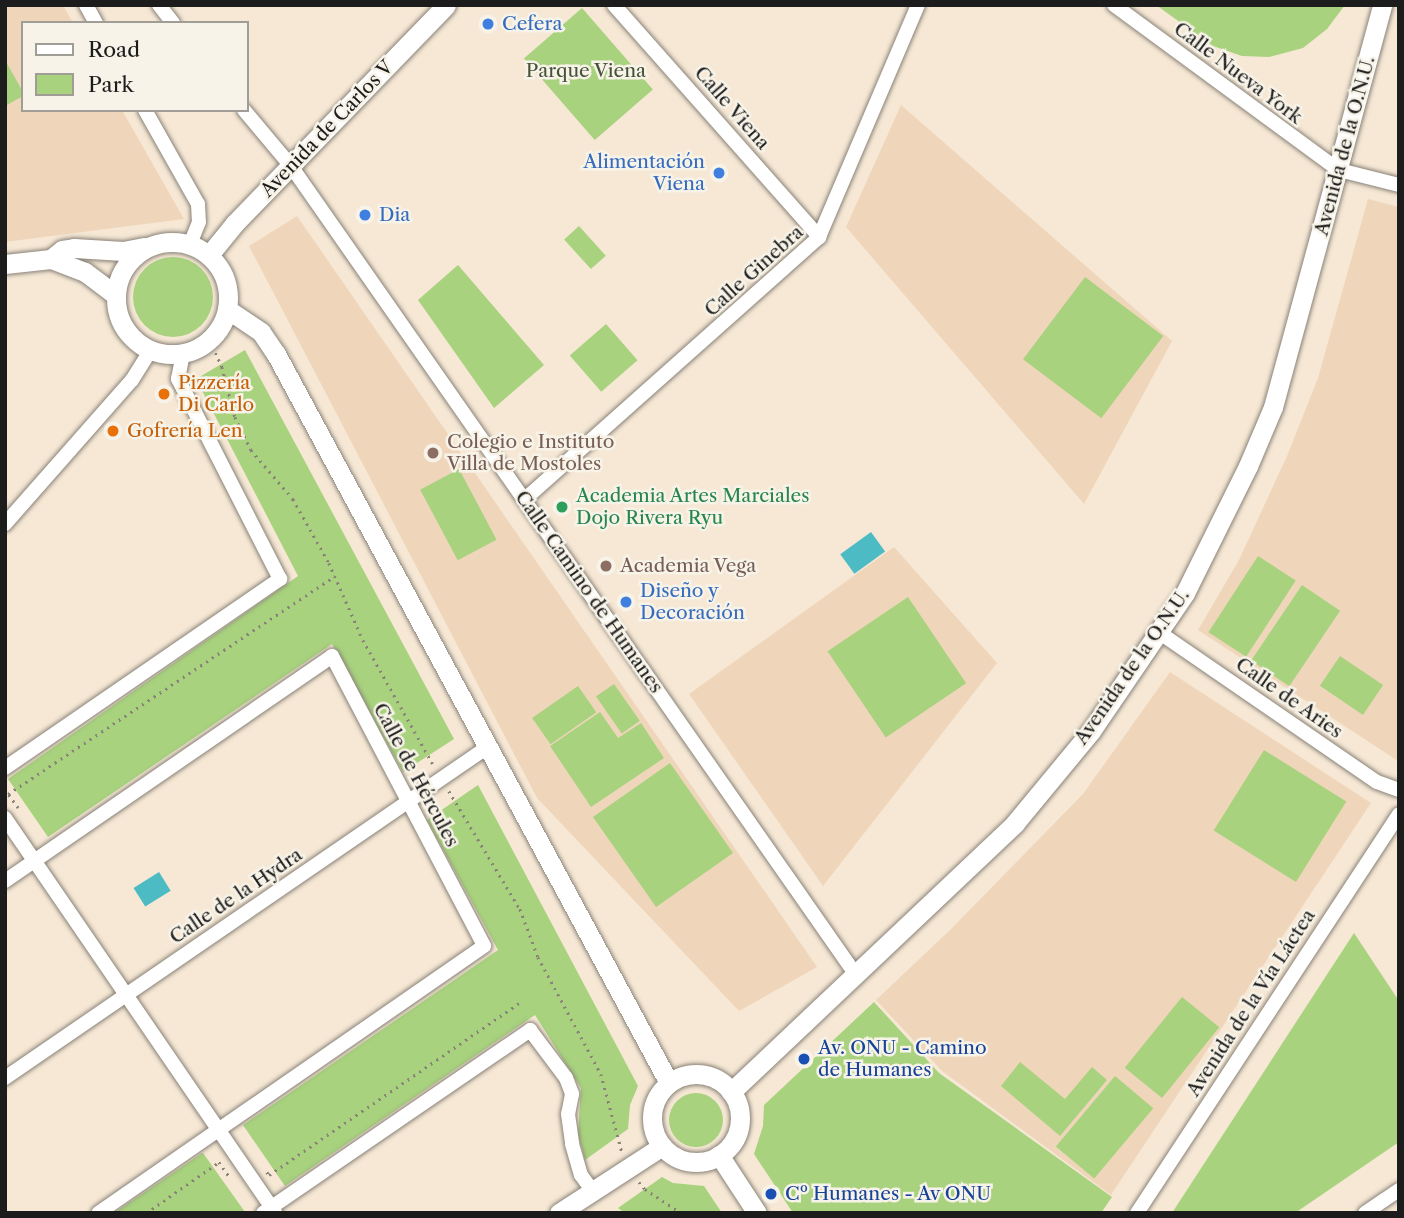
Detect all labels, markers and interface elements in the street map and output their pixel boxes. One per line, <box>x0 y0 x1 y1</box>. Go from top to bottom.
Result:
place label: Cefera <box>502 13 562 35</box>
marker: Cefera <box>480 16 496 32</box>
street label: Calle Nueva York <box>1169 17 1307 129</box>
legend <box>21 21 248 112</box>
text: Road <box>88 37 140 62</box>
street label: Avenida de la O.N.U. <box>1310 54 1380 238</box>
street label: Avenida de Carlos V <box>256 56 398 202</box>
park label: Parque Viena <box>526 60 646 82</box>
street label: Calle Viena <box>689 61 775 155</box>
text: Park <box>88 72 134 97</box>
place label: Alimentación Viena <box>583 151 705 195</box>
marker: Alimentación Viena <box>711 165 727 181</box>
place label: Dia <box>379 204 410 226</box>
marker: Dia <box>357 207 373 223</box>
street label: Calle Ginebra <box>700 221 808 321</box>
place label: Pizzería Di Carlo <box>178 372 254 416</box>
marker: Pizzería Di Carlo <box>156 386 172 402</box>
place label: Gofrería Len <box>127 420 243 442</box>
marker: Gofrería Len <box>105 423 121 439</box>
place label: Colegio e Instituto Villa de Mostoles <box>447 431 614 475</box>
marker: Colegio e Instituto Villa de Mostoles <box>425 445 441 461</box>
place label: Academia Artes Marciales Dojo Rivera Ryu <box>576 485 810 529</box>
street label: Calle Camino de Humanes <box>510 486 668 698</box>
marker: Academia Artes Marciales Dojo Rivera Ryu <box>554 499 570 515</box>
place label: Academia Vega <box>620 555 757 577</box>
marker: Academia Vega <box>598 558 614 574</box>
place label: Diseño y Decoración <box>640 580 745 624</box>
street label: Avenida de la O.N.U. <box>1070 585 1194 749</box>
marker: Diseño y Decoración <box>618 594 634 610</box>
street label: Calle de Aries <box>1231 653 1347 743</box>
street label: Calle de Hércules <box>369 699 463 851</box>
street label: Calle de la Hydra <box>165 843 307 949</box>
street label: Avenida de la Vía Láctea <box>1182 905 1320 1101</box>
place label: Av. ONU - Camino de Humanes <box>818 1037 987 1081</box>
marker: Av. ONU - Camino de Humanes <box>796 1051 812 1067</box>
place label: Cº Humanes - Av ONU <box>785 1183 992 1205</box>
marker: Cº Humanes - Av ONU <box>763 1186 779 1202</box>

